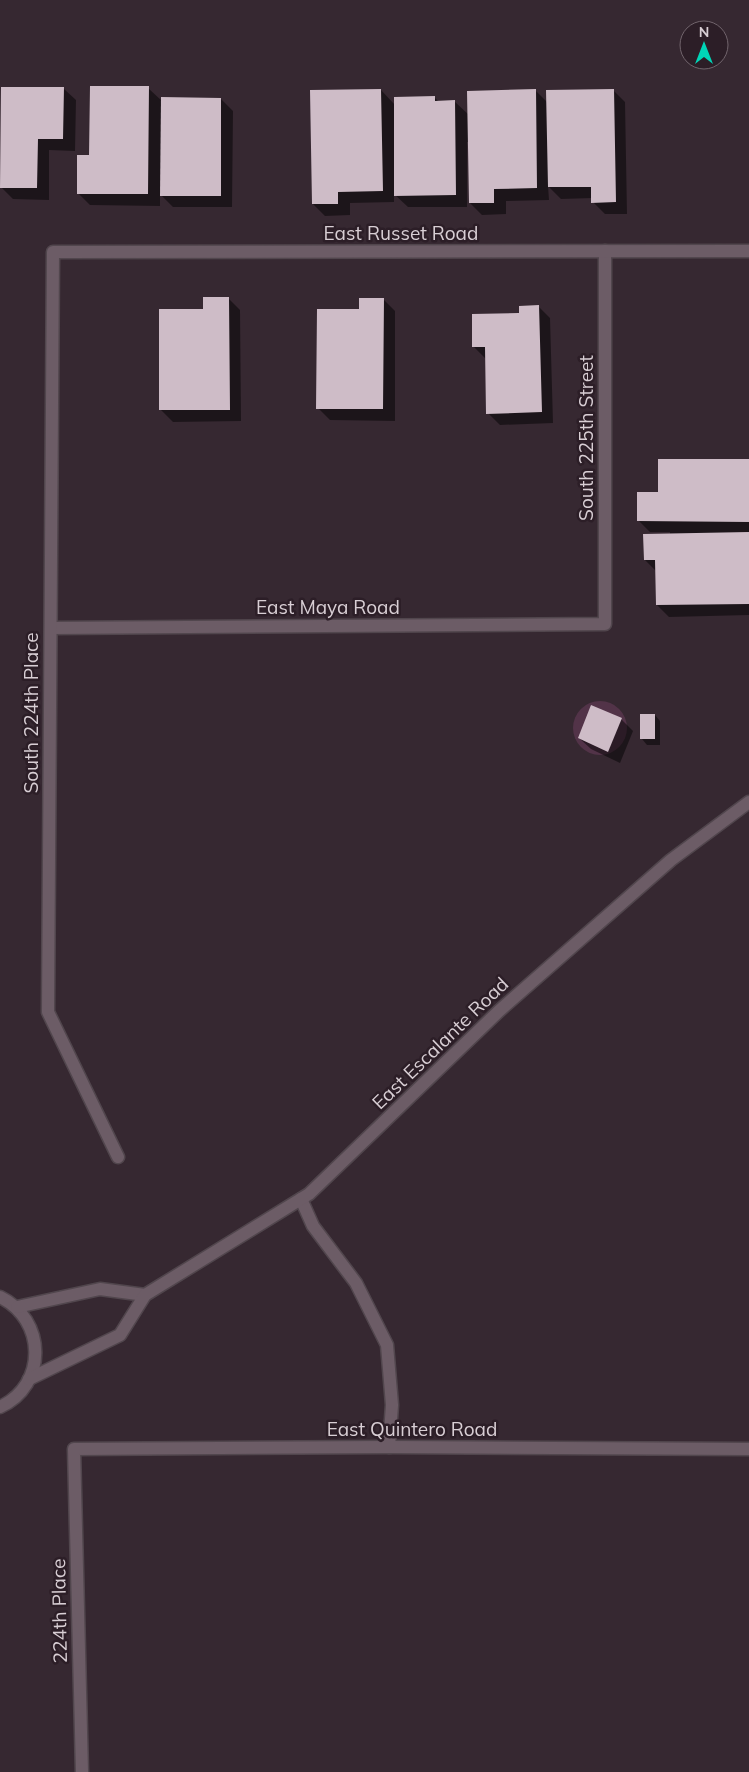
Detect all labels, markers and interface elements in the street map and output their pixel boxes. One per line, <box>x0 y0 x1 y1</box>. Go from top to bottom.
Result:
north arrow <box>679 20 729 70</box>
text: N <box>699 23 709 41</box>
street label: East Russet Road <box>324 221 478 245</box>
street label: South 225th Street <box>574 355 598 521</box>
street label: East Maya Road <box>256 595 400 619</box>
street label: South 224th Place <box>19 632 43 794</box>
street label: East Escalante Road <box>367 972 513 1114</box>
street label: East Quintero Road <box>327 1417 497 1441</box>
street label: 224th Place <box>46 1558 72 1664</box>

